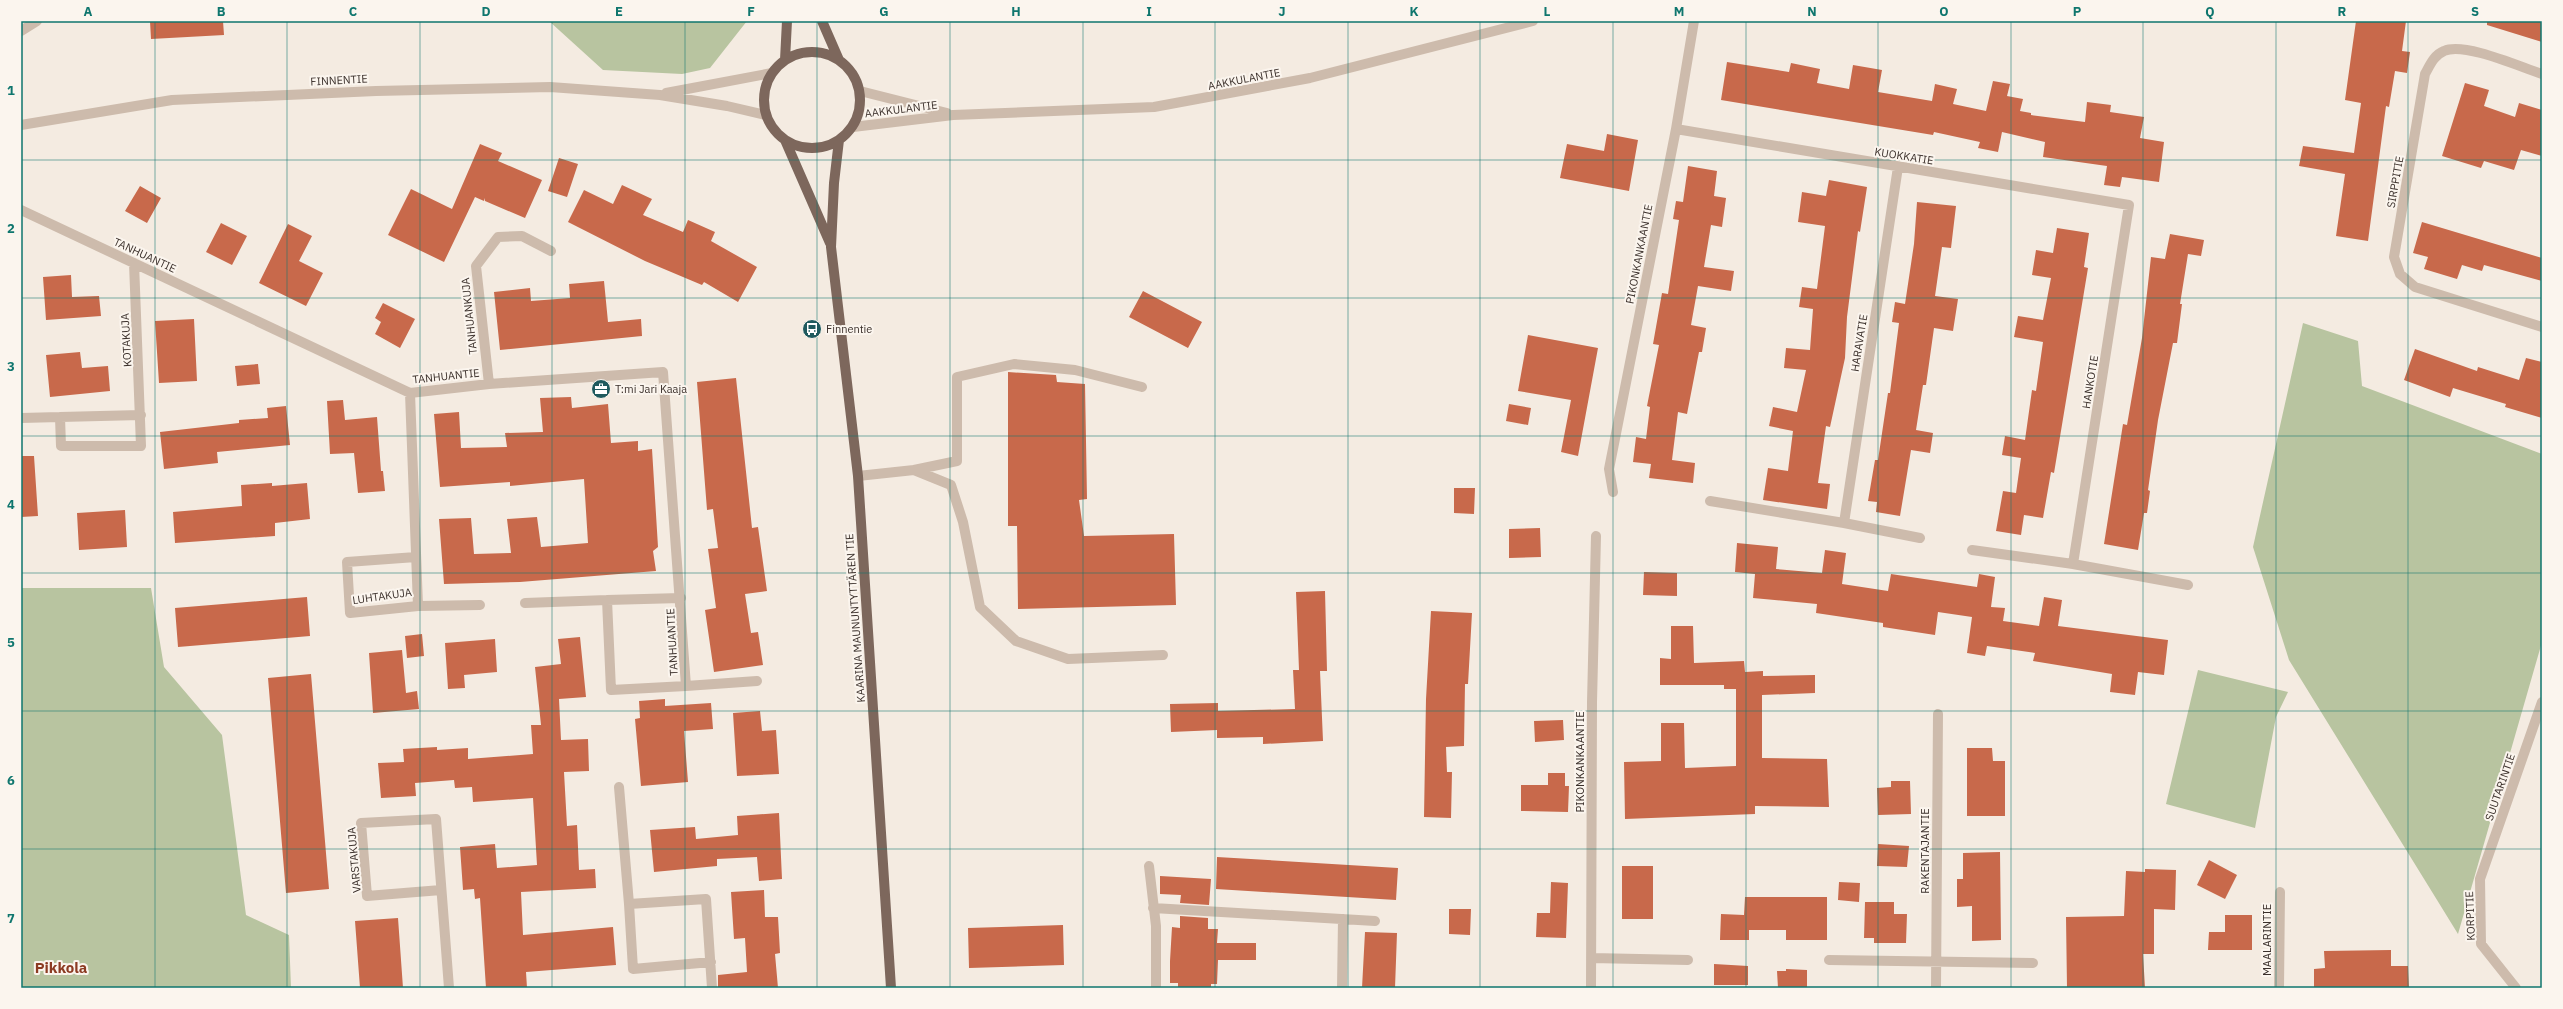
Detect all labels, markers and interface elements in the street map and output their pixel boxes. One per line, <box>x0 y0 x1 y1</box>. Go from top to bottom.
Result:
text: A <box>84 3 93 20</box>
text: B <box>217 3 226 20</box>
text: C <box>349 3 358 20</box>
text: D <box>481 3 491 20</box>
text: E <box>615 3 623 20</box>
text: F <box>747 3 755 20</box>
text: G <box>879 3 889 20</box>
text: H <box>1011 3 1021 20</box>
text: I <box>1146 3 1152 20</box>
text: J <box>1278 3 1286 20</box>
text: K <box>1409 3 1419 20</box>
text: L <box>1544 3 1551 20</box>
text: M <box>1674 3 1684 20</box>
text: N <box>1807 3 1817 20</box>
text: O <box>1939 3 1949 20</box>
text: P <box>2073 3 2082 20</box>
text: Q <box>2205 3 2215 20</box>
text: R <box>2338 3 2347 20</box>
text: S <box>2471 3 2479 20</box>
street label: AAKKULANTIE <box>1207 65 1281 93</box>
street label: FINNENTIE <box>310 72 368 88</box>
text: 1 <box>7 82 15 99</box>
street label: AAKKULANTIE <box>864 98 938 120</box>
street label: KUOKKATIE <box>1873 144 1935 168</box>
street label: SIRPPITIE <box>2384 155 2406 209</box>
street label: PIKONKANKAANTIE <box>1622 203 1656 305</box>
text: 2 <box>7 220 15 237</box>
street label: TANHUANTIE <box>112 234 178 276</box>
street label: TANHUANKUJA <box>458 277 480 355</box>
street label: KOTAKUJA <box>118 313 134 367</box>
street label: HARAVATIE <box>1848 313 1870 373</box>
bus stop icon: Finnentie <box>801 318 823 340</box>
place label: Finnentie <box>826 322 872 336</box>
street label: HANKOTIE <box>2079 354 2101 410</box>
text: 3 <box>7 358 15 375</box>
street label: TANHUANTIE <box>412 366 480 386</box>
office icon: T:mi Jari Kaaja <box>590 378 612 400</box>
place label: T:mi Jari Kaaja <box>615 382 687 396</box>
text: 4 <box>7 496 15 513</box>
street label: KAARINA MAUNUNTYTTÄREN TIE <box>842 533 868 703</box>
street label: LUHTAKUJA <box>351 585 413 607</box>
street label: TANHUANTIE <box>663 608 681 676</box>
text: 5 <box>7 634 15 651</box>
street label: PIKONKANKAANTIE <box>1573 711 1587 813</box>
street label: SUUTARINTIE <box>2482 752 2518 822</box>
text: 6 <box>7 772 15 789</box>
street label: RAKENTAJANTIE <box>1918 808 1932 894</box>
street label: VARSTAKUJA <box>344 826 364 894</box>
street label: KORPITIE <box>2462 891 2478 941</box>
street label: MAALARINTIE <box>2260 904 2274 976</box>
text: 7 <box>7 910 15 927</box>
district label: Pikkola <box>35 958 88 977</box>

